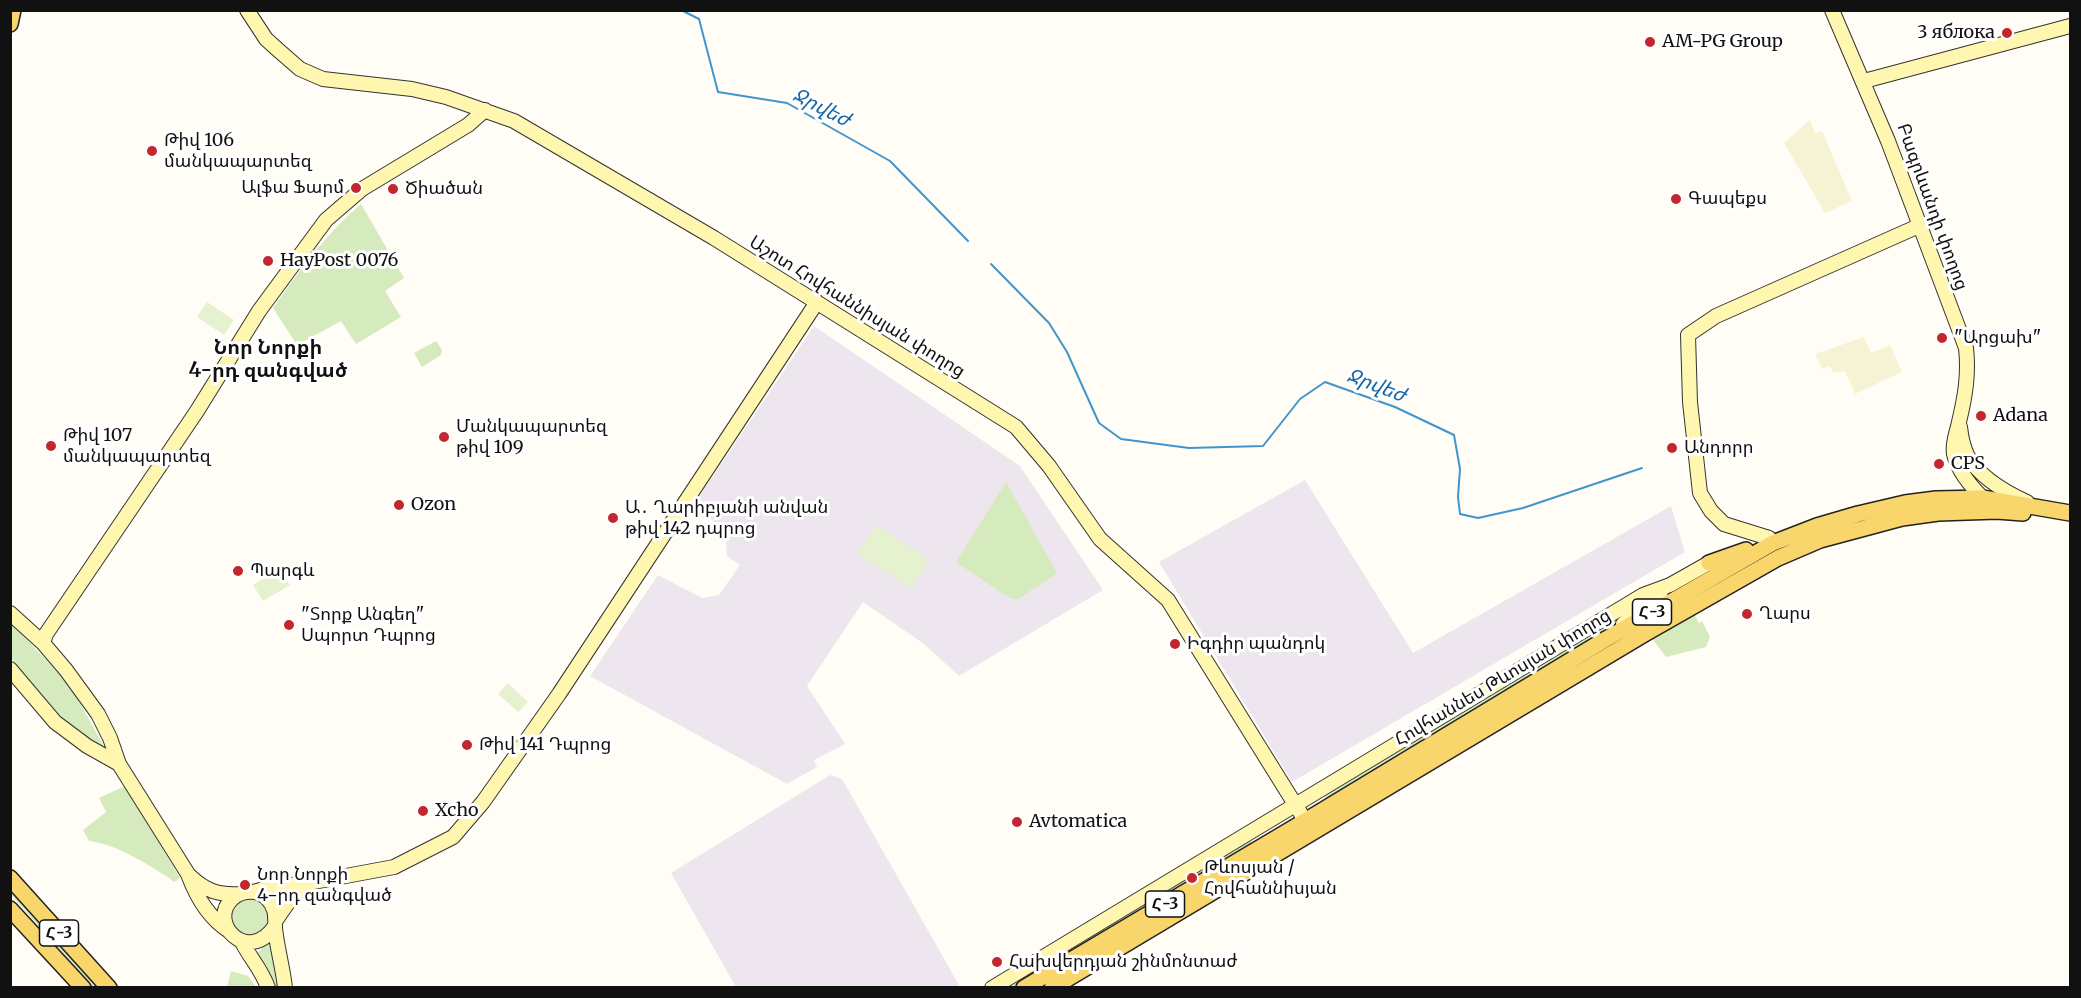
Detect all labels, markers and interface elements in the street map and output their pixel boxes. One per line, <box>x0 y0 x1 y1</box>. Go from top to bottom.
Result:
place label: 3 яблока <box>1917 22 1995 44</box>
marker: 3 яблока <box>2000 26 2014 40</box>
place label: AM-PG Group <box>1662 31 1783 53</box>
marker: AM-PG Group <box>1643 35 1657 49</box>
water label: Ջրվեժ <box>788 83 854 133</box>
street label: Բագրևանդի փողոց <box>1892 121 1972 293</box>
place label: Թիվ 106 մանկապարտեզ <box>164 130 312 172</box>
marker: Թիվ 106 մանկապարտեզ <box>145 144 159 158</box>
place label: Ալֆա Ֆարմ <box>241 177 344 199</box>
place label: Ծիածան <box>405 178 483 200</box>
marker: Ալֆա Ֆարմ <box>349 181 363 195</box>
marker: Ծիածան <box>386 182 400 196</box>
place label: Գապեքս <box>1688 188 1767 210</box>
marker: Գապեքս <box>1669 192 1683 206</box>
street label: Աշոտ Հովհաննիսյան փողոց <box>745 231 969 383</box>
place label: HayPost 0076 <box>280 250 398 272</box>
marker: HayPost 0076 <box>261 254 275 268</box>
place label: "Արցախ" <box>1954 327 2041 349</box>
marker: "Արցախ" <box>1935 331 1949 345</box>
district label: Նոր Նորքի 4-րդ զանգված <box>189 336 347 383</box>
water label: Ջրվեժ <box>1343 364 1409 408</box>
place label: Adana <box>1993 405 2048 427</box>
marker: Adana <box>1974 409 1988 423</box>
place label: Մանկապարտեզ թիվ 109 <box>456 416 607 458</box>
place label: Թիվ 107 մանկապարտեզ <box>63 425 211 468</box>
marker: Մանկապարտեզ թիվ 109 <box>437 430 451 444</box>
place label: Անդորր <box>1684 437 1754 459</box>
marker: Թիվ 107 մանկապարտեզ <box>44 439 58 453</box>
marker: Անդորր <box>1665 441 1679 455</box>
place label: CPS <box>1951 453 1985 475</box>
marker: CPS <box>1932 457 1946 471</box>
place label: Ozon <box>411 494 456 516</box>
place label: Ա․ Ղարիբյանի անվան թիվ 142 դպրոց <box>625 497 828 540</box>
marker: Ozon <box>392 498 406 512</box>
marker: Ա․ Ղարիբյանի անվան թիվ 142 դպրոց <box>606 511 620 525</box>
place label: Պարգև <box>250 560 314 582</box>
marker: Պարգև <box>231 564 245 578</box>
road number: Հ-3 <box>1632 599 1672 625</box>
place label: Ղարս <box>1759 603 1811 625</box>
place label: "Տորք Անգեղ" Սպորտ Դպրոց <box>301 604 436 646</box>
street label: Հովհաննես Թևոսյան փողոց <box>1391 605 1615 751</box>
marker: Ղարս <box>1740 607 1754 621</box>
marker: "Տորք Անգեղ" Սպորտ Դպրոց <box>282 618 296 632</box>
place label: Իգդիր պանդոկ <box>1187 633 1325 655</box>
marker: Իգդիր պանդոկ <box>1168 637 1182 651</box>
place label: Թիվ 141 Դպրոց <box>479 734 611 756</box>
marker: Թիվ 141 Դպրոց <box>460 738 474 752</box>
place label: Xcho <box>435 800 479 822</box>
marker: Xcho <box>416 804 430 818</box>
place label: Avtomatica <box>1029 811 1127 833</box>
marker: Avtomatica <box>1010 815 1024 829</box>
place label: Թևոսյան / Հովհաննիսյան <box>1204 857 1337 900</box>
place label: Նոր Նորքի 4-րդ զանգված <box>257 864 392 906</box>
marker: Թևոսյան / Հովհաննիսյան <box>1185 871 1199 885</box>
marker: Նոր Նորքի 4-րդ զանգված <box>238 878 252 892</box>
road number: Հ-3 <box>1146 891 1184 917</box>
road number: Հ-3 <box>40 920 78 946</box>
place label: Հախվերդյան շինմոնտաժ <box>1009 951 1237 973</box>
marker: Հախվերդյան շինմոնտաժ <box>990 955 1004 969</box>

